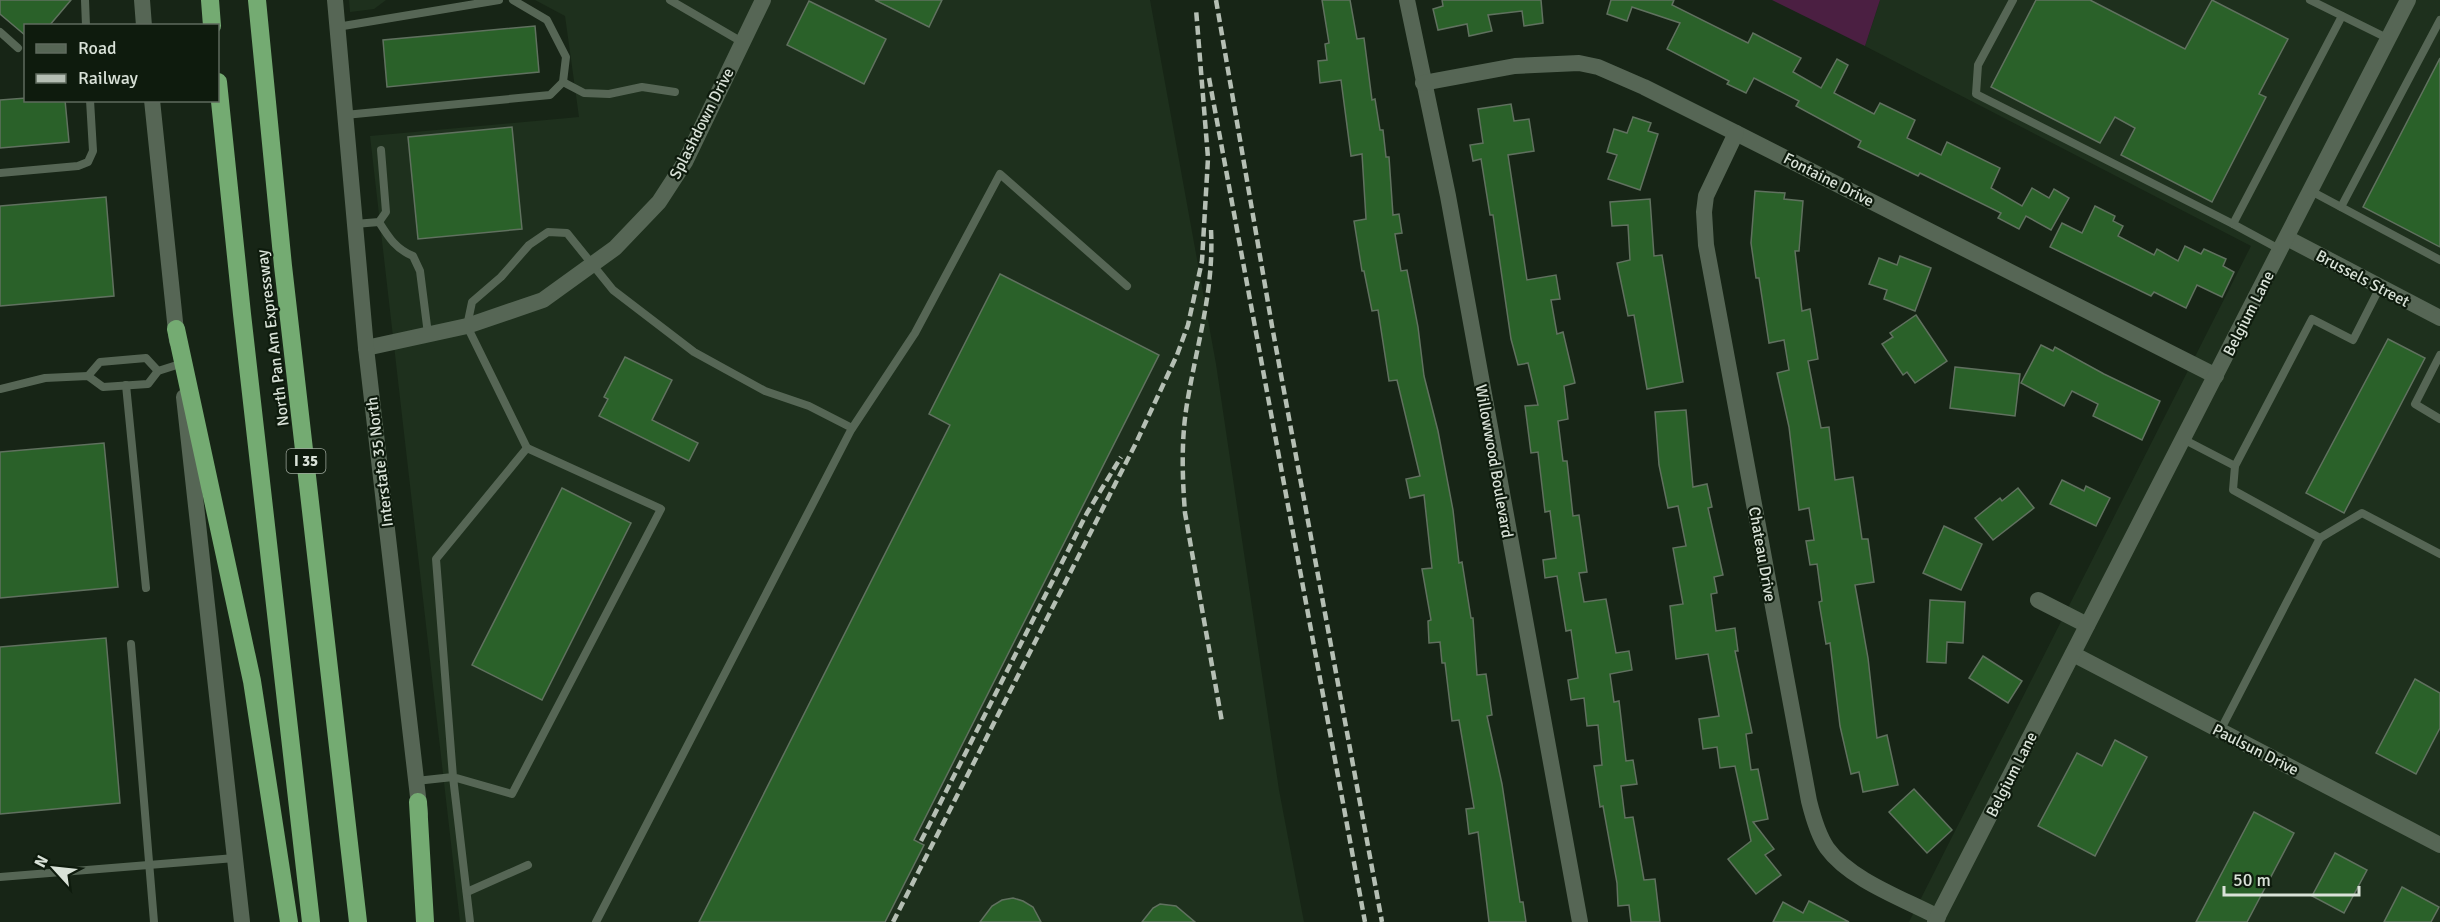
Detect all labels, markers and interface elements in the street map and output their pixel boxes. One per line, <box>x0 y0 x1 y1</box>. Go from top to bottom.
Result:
legend <box>24 24 219 102</box>
text: Road <box>78 37 117 59</box>
street label: Splashdown Drive <box>665 64 739 182</box>
text: Railway <box>78 67 139 89</box>
street label: Fontaine Drive <box>1780 148 1877 211</box>
street label: Brussels Street <box>2312 246 2413 312</box>
street label: North Pan Am Expressway <box>252 248 294 427</box>
street label: Belgium Lane <box>2219 267 2279 359</box>
street label: Willowwood Boulevard <box>1471 383 1517 539</box>
street label: Interstate 35 North <box>362 396 398 528</box>
road number: I 35 <box>286 449 326 473</box>
street label: Chateau Drive <box>1744 505 1780 603</box>
street label: Paulsun Drive <box>2209 720 2302 780</box>
street label: Belgium Lane <box>1982 728 2042 820</box>
north arrow <box>24 838 84 898</box>
text: N <box>30 852 53 871</box>
scale bar <box>2224 859 2359 897</box>
text: 50 m <box>2233 869 2271 891</box>

